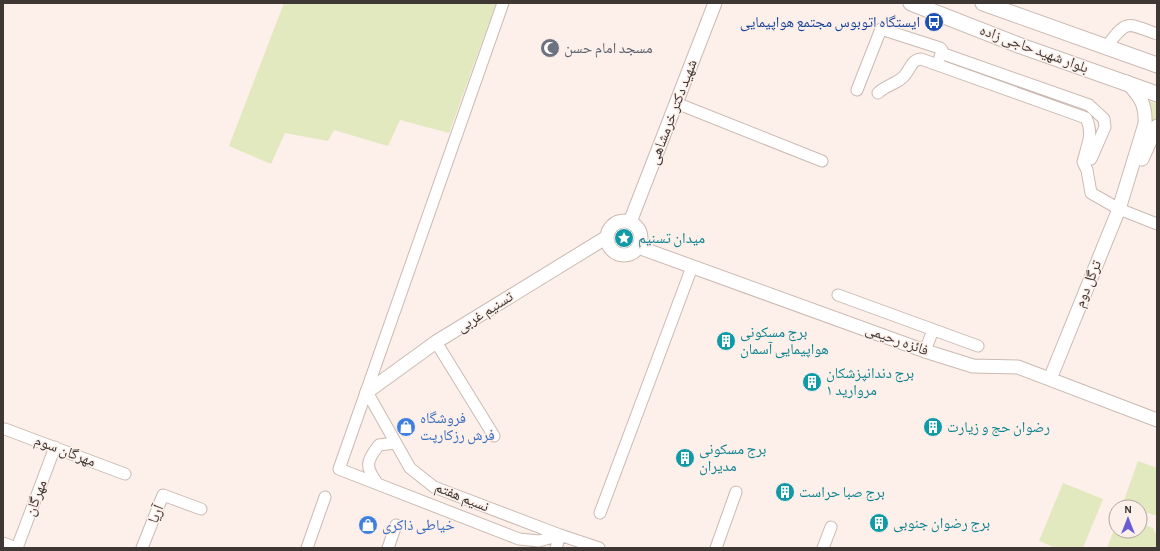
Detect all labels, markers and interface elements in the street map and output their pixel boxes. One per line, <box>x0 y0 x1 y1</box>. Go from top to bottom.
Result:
bus stop icon: ایستگاه اتوبوس مجتمع هواپیمایی <box>923 11 945 33</box>
place label: ایستگاه اتوبوس مجتمع هواپیمایی <box>740 15 920 32</box>
street label: بلوار شهید حاجی زاده <box>977 22 1090 78</box>
mosque icon: مسجد امام حسن <box>539 37 561 59</box>
place label: مسجد امام حسن <box>564 41 653 58</box>
street label: شهید دکتر خرمشاهی <box>646 57 702 167</box>
place icon: میدان تسنیم <box>613 227 635 249</box>
place label: میدان تسنیم <box>638 231 705 248</box>
street label: ترگل دوم <box>1072 258 1106 310</box>
street label: تسنیم غربی <box>454 289 517 337</box>
street label: فائزه رحیمی <box>863 322 931 360</box>
place label: برج مسکونی هواپیمایی آسمان <box>740 325 829 359</box>
building icon: برج مسکونی هواپیمایی آسمان <box>715 330 737 352</box>
place label: برج دندانپزشکان مروارید ۱ <box>826 366 914 399</box>
building icon: برج دندانپزشکان مروارید ۱ <box>801 371 823 393</box>
place label: فروشگاه فرش رزکارپت <box>420 411 495 445</box>
shop icon: فروشگاه فرش رزکارپت <box>395 416 417 438</box>
building icon: رضوان حج و زیارت <box>922 416 944 438</box>
place label: رضوان حج و زیارت <box>947 420 1050 437</box>
street label: مهرگان سوم <box>32 433 98 471</box>
place label: برج مسکونی مدیران <box>699 442 766 476</box>
building icon: برج مسکونی مدیران <box>674 447 696 469</box>
street label: مهرگان <box>22 478 52 519</box>
street label: نسیم هفتم <box>432 479 491 516</box>
building icon: برج صبا حراست <box>774 481 796 503</box>
place label: برج صبا حراست <box>799 485 885 502</box>
north arrow <box>1108 499 1148 539</box>
street label: آریا <box>145 501 168 526</box>
text: N <box>1124 504 1132 515</box>
building icon: برج رضوان جنوبی <box>868 512 890 534</box>
shop icon: خیاطی ذاکری <box>357 514 379 536</box>
place label: برج رضوان جنوبی <box>893 516 990 533</box>
place label: خیاطی ذاکری <box>382 518 455 535</box>

